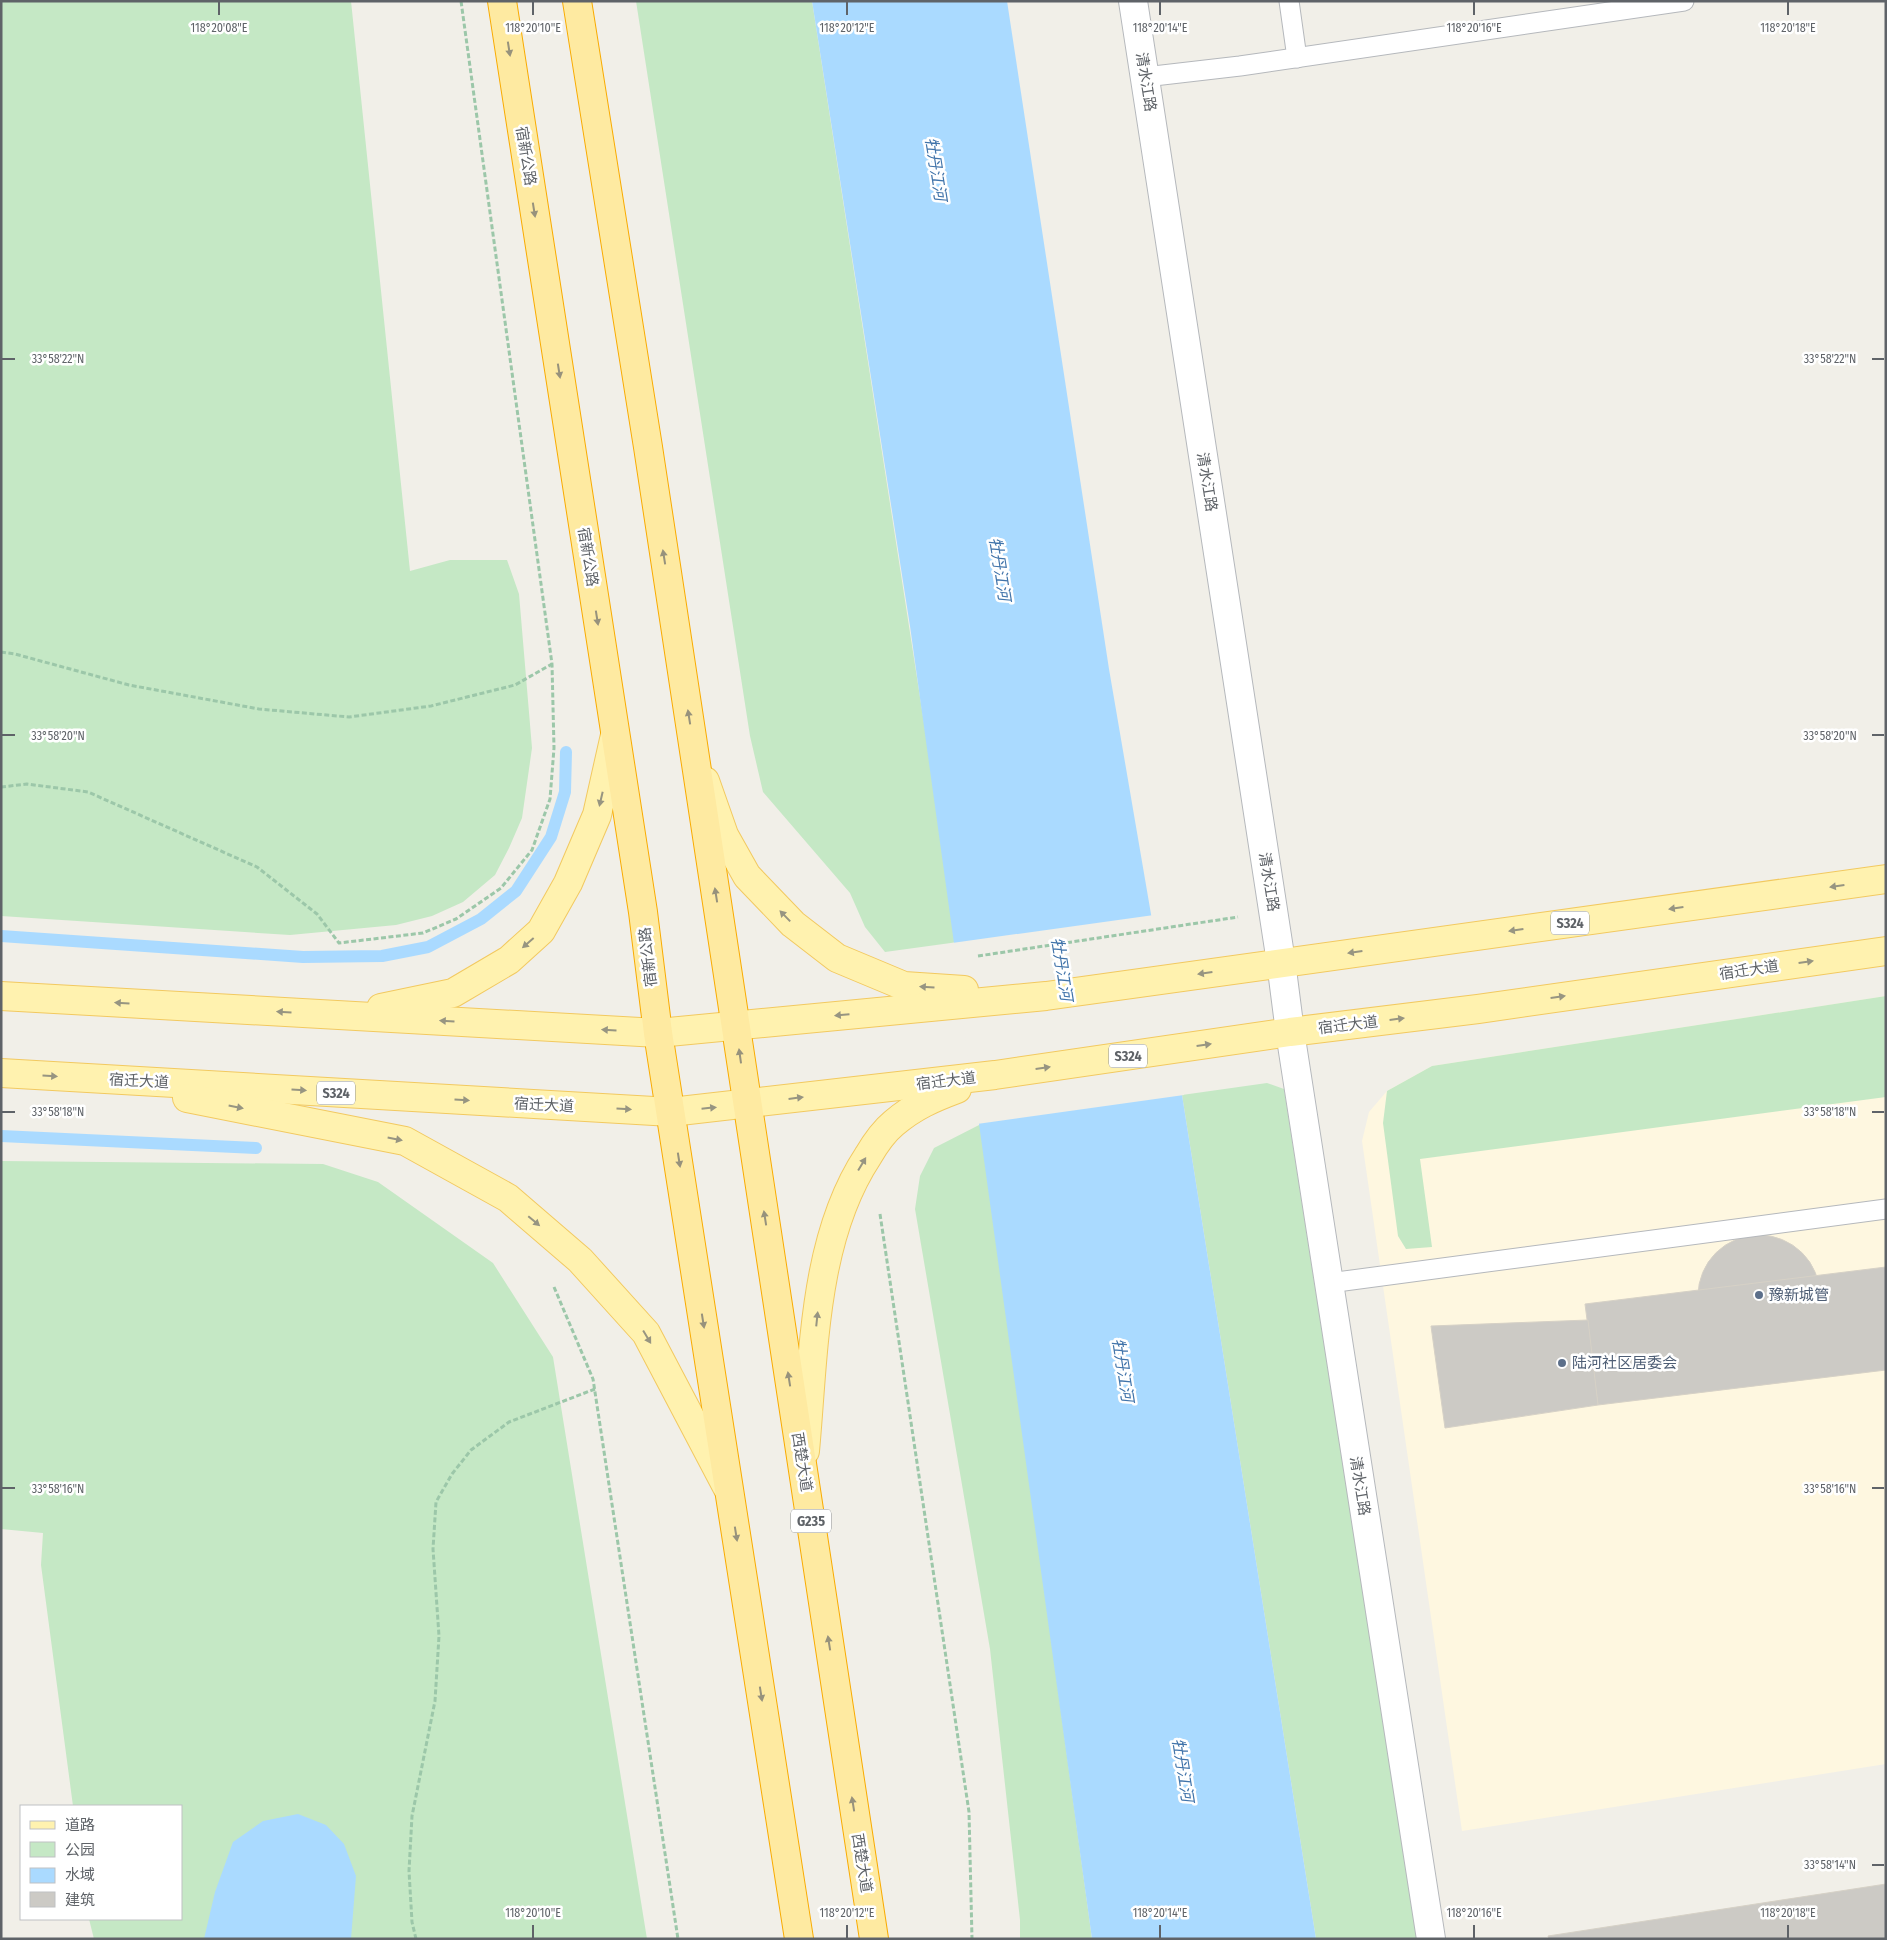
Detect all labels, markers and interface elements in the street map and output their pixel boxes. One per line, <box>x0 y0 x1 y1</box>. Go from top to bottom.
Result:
text: 118°20'08"E <box>191 21 248 35</box>
text: 118°20'10"E <box>505 21 561 35</box>
text: 118°20'12"E <box>820 21 875 35</box>
text: 118°20'14"E <box>1133 21 1188 35</box>
text: 118°20'16"E <box>1446 21 1502 35</box>
text: 118°20'18"E <box>1760 21 1816 35</box>
one-way arrow <box>506 42 514 58</box>
street label: 清水江路 <box>1132 51 1160 113</box>
street label: 宿新公路 <box>512 125 540 187</box>
water label: 牡丹江河 <box>922 136 951 205</box>
one-way arrow <box>531 202 539 218</box>
text: 33°58'22"N <box>32 352 84 366</box>
text: 33°58'22"N <box>1804 352 1856 366</box>
one-way arrow <box>555 363 563 379</box>
street label: 清水江路 <box>1193 451 1221 513</box>
street label: 宿新公路 <box>574 526 602 588</box>
water label: 牡丹江河 <box>986 536 1015 605</box>
one-way arrow <box>660 548 668 564</box>
one-way arrow <box>594 610 602 626</box>
one-way arrow <box>684 709 692 725</box>
text: 33°58'20"N <box>31 729 85 743</box>
text: 33°58'20"N <box>1803 729 1857 743</box>
one-way arrow <box>597 792 605 807</box>
street label: 清水江路 <box>1255 851 1283 913</box>
one-way arrow <box>1829 882 1845 890</box>
one-way arrow <box>711 887 719 903</box>
one-way arrow <box>1668 904 1684 912</box>
one-way arrow <box>779 910 791 922</box>
road number: S324 <box>1551 911 1589 934</box>
street label: 宿新公路 <box>635 926 661 988</box>
one-way arrow <box>1507 926 1523 934</box>
water label: 牡丹江河 <box>1048 936 1077 1005</box>
one-way arrow <box>523 937 535 949</box>
one-way arrow <box>1346 949 1362 957</box>
street label: 宿迁大道 <box>1718 957 1780 983</box>
one-way arrow <box>1798 958 1814 966</box>
one-way arrow <box>1197 970 1213 978</box>
one-way arrow <box>919 983 935 991</box>
one-way arrow <box>1550 993 1566 1001</box>
one-way arrow <box>114 998 130 1006</box>
one-way arrow <box>276 1007 292 1015</box>
one-way arrow <box>833 1011 849 1019</box>
street label: 宿迁大道 <box>1317 1012 1379 1038</box>
one-way arrow <box>1389 1015 1405 1023</box>
one-way arrow <box>438 1017 454 1025</box>
one-way arrow <box>601 1026 617 1034</box>
one-way arrow <box>1196 1041 1212 1049</box>
road number: S324 <box>1109 1044 1147 1068</box>
one-way arrow <box>736 1048 744 1064</box>
one-way arrow <box>1035 1064 1051 1072</box>
street label: 宿迁大道 <box>915 1068 977 1094</box>
street label: 宿迁大道 <box>109 1070 169 1092</box>
one-way arrow <box>42 1072 58 1080</box>
road number: S324 <box>317 1082 355 1104</box>
one-way arrow <box>292 1087 308 1095</box>
street label: 宿迁大道 <box>514 1094 574 1116</box>
one-way arrow <box>788 1094 804 1102</box>
one-way arrow <box>454 1096 470 1104</box>
one-way arrow <box>228 1104 244 1112</box>
one-way arrow <box>702 1104 718 1112</box>
text: 33°58'18"N <box>32 1105 84 1119</box>
text: 33°58'18"N <box>1804 1105 1856 1119</box>
one-way arrow <box>616 1106 632 1114</box>
one-way arrow <box>388 1135 403 1143</box>
one-way arrow <box>675 1153 683 1169</box>
one-way arrow <box>858 1158 867 1171</box>
one-way arrow <box>760 1210 768 1226</box>
one-way arrow <box>528 1215 540 1227</box>
place label: 豫新城管 <box>1769 1286 1829 1304</box>
marker: 豫新城管 <box>1753 1289 1765 1301</box>
one-way arrow <box>813 1311 821 1327</box>
one-way arrow <box>700 1313 708 1329</box>
one-way arrow <box>643 1330 652 1343</box>
water label: 牡丹江河 <box>1109 1337 1138 1406</box>
place label: 陆河社区居委会 <box>1572 1354 1677 1372</box>
marker: 陆河社区居委会 <box>1556 1357 1568 1369</box>
one-way arrow <box>785 1371 793 1387</box>
street label: 西楚大道 <box>788 1431 816 1493</box>
street label: 清水江路 <box>1346 1455 1374 1517</box>
text: 33°58'16"N <box>32 1482 84 1496</box>
text: 33°58'16"N <box>1804 1482 1856 1496</box>
road number: G235 <box>791 1510 831 1532</box>
one-way arrow <box>733 1526 741 1542</box>
one-way arrow <box>825 1635 833 1651</box>
one-way arrow <box>757 1686 765 1702</box>
water label: 牡丹江河 <box>1169 1737 1198 1806</box>
one-way arrow <box>849 1796 857 1812</box>
legend <box>20 1805 182 1920</box>
text: 道路 <box>65 1816 95 1834</box>
street label: 西楚大道 <box>848 1832 876 1894</box>
text: 公园 <box>65 1841 95 1859</box>
text: 33°58'14"N <box>1804 1858 1856 1872</box>
text: 水域 <box>65 1866 95 1884</box>
text: 建筑 <box>65 1891 95 1909</box>
text: 118°20'10"E <box>505 1906 561 1920</box>
text: 118°20'12"E <box>820 1906 875 1920</box>
text: 118°20'14"E <box>1133 1906 1188 1920</box>
text: 118°20'16"E <box>1446 1906 1502 1920</box>
text: 118°20'18"E <box>1760 1906 1816 1920</box>

